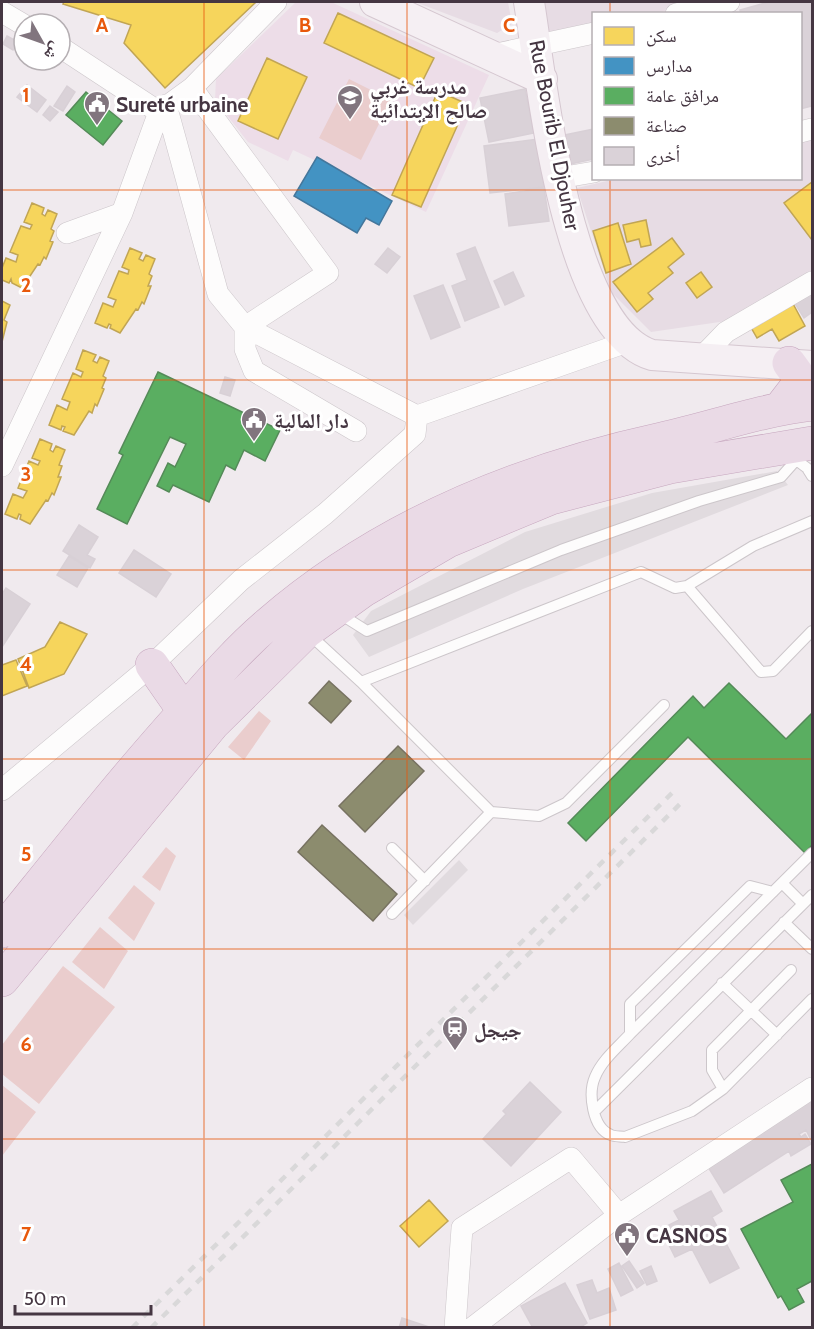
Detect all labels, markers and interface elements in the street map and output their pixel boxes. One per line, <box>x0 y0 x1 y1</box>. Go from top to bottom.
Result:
north arrow <box>12 12 72 72</box>
legend <box>592 12 802 180</box>
text: A <box>96 13 109 37</box>
text: B <box>299 13 311 37</box>
text: C <box>503 13 515 37</box>
text: سكن <box>646 25 677 47</box>
street label: Rue Bourib El Djouher <box>523 38 586 233</box>
text: ش <box>40 39 66 64</box>
text: مدارس <box>646 55 692 77</box>
place label: مدرسة غربي صالح الإبتدائية <box>370 74 487 125</box>
text: 1 <box>22 83 30 107</box>
school or university icon: مدرسة غربي صالح الإبتدائية <box>335 83 365 121</box>
text: مرافق عامة <box>646 85 719 107</box>
public building icon: Sureté urbaine <box>82 89 112 127</box>
place label: Sureté urbaine <box>116 92 249 117</box>
text: صناعة <box>646 115 687 137</box>
text: أخرى <box>646 145 680 167</box>
text: 2 <box>21 273 31 297</box>
public building icon: دار المالية <box>239 405 269 443</box>
place label: دار المالية <box>274 408 349 433</box>
text: 3 <box>21 462 31 486</box>
text: 4 <box>20 652 32 676</box>
text: 5 <box>21 842 31 866</box>
station icon: جيجل <box>440 1014 470 1052</box>
place label: جيجل <box>474 1017 522 1043</box>
text: 6 <box>20 1032 32 1056</box>
public building icon: CASNOS <box>612 1220 642 1258</box>
text: 7 <box>21 1222 32 1246</box>
place label: CASNOS <box>646 1223 727 1248</box>
scale bar <box>15 1278 152 1316</box>
text: 50 m <box>24 1288 66 1310</box>

